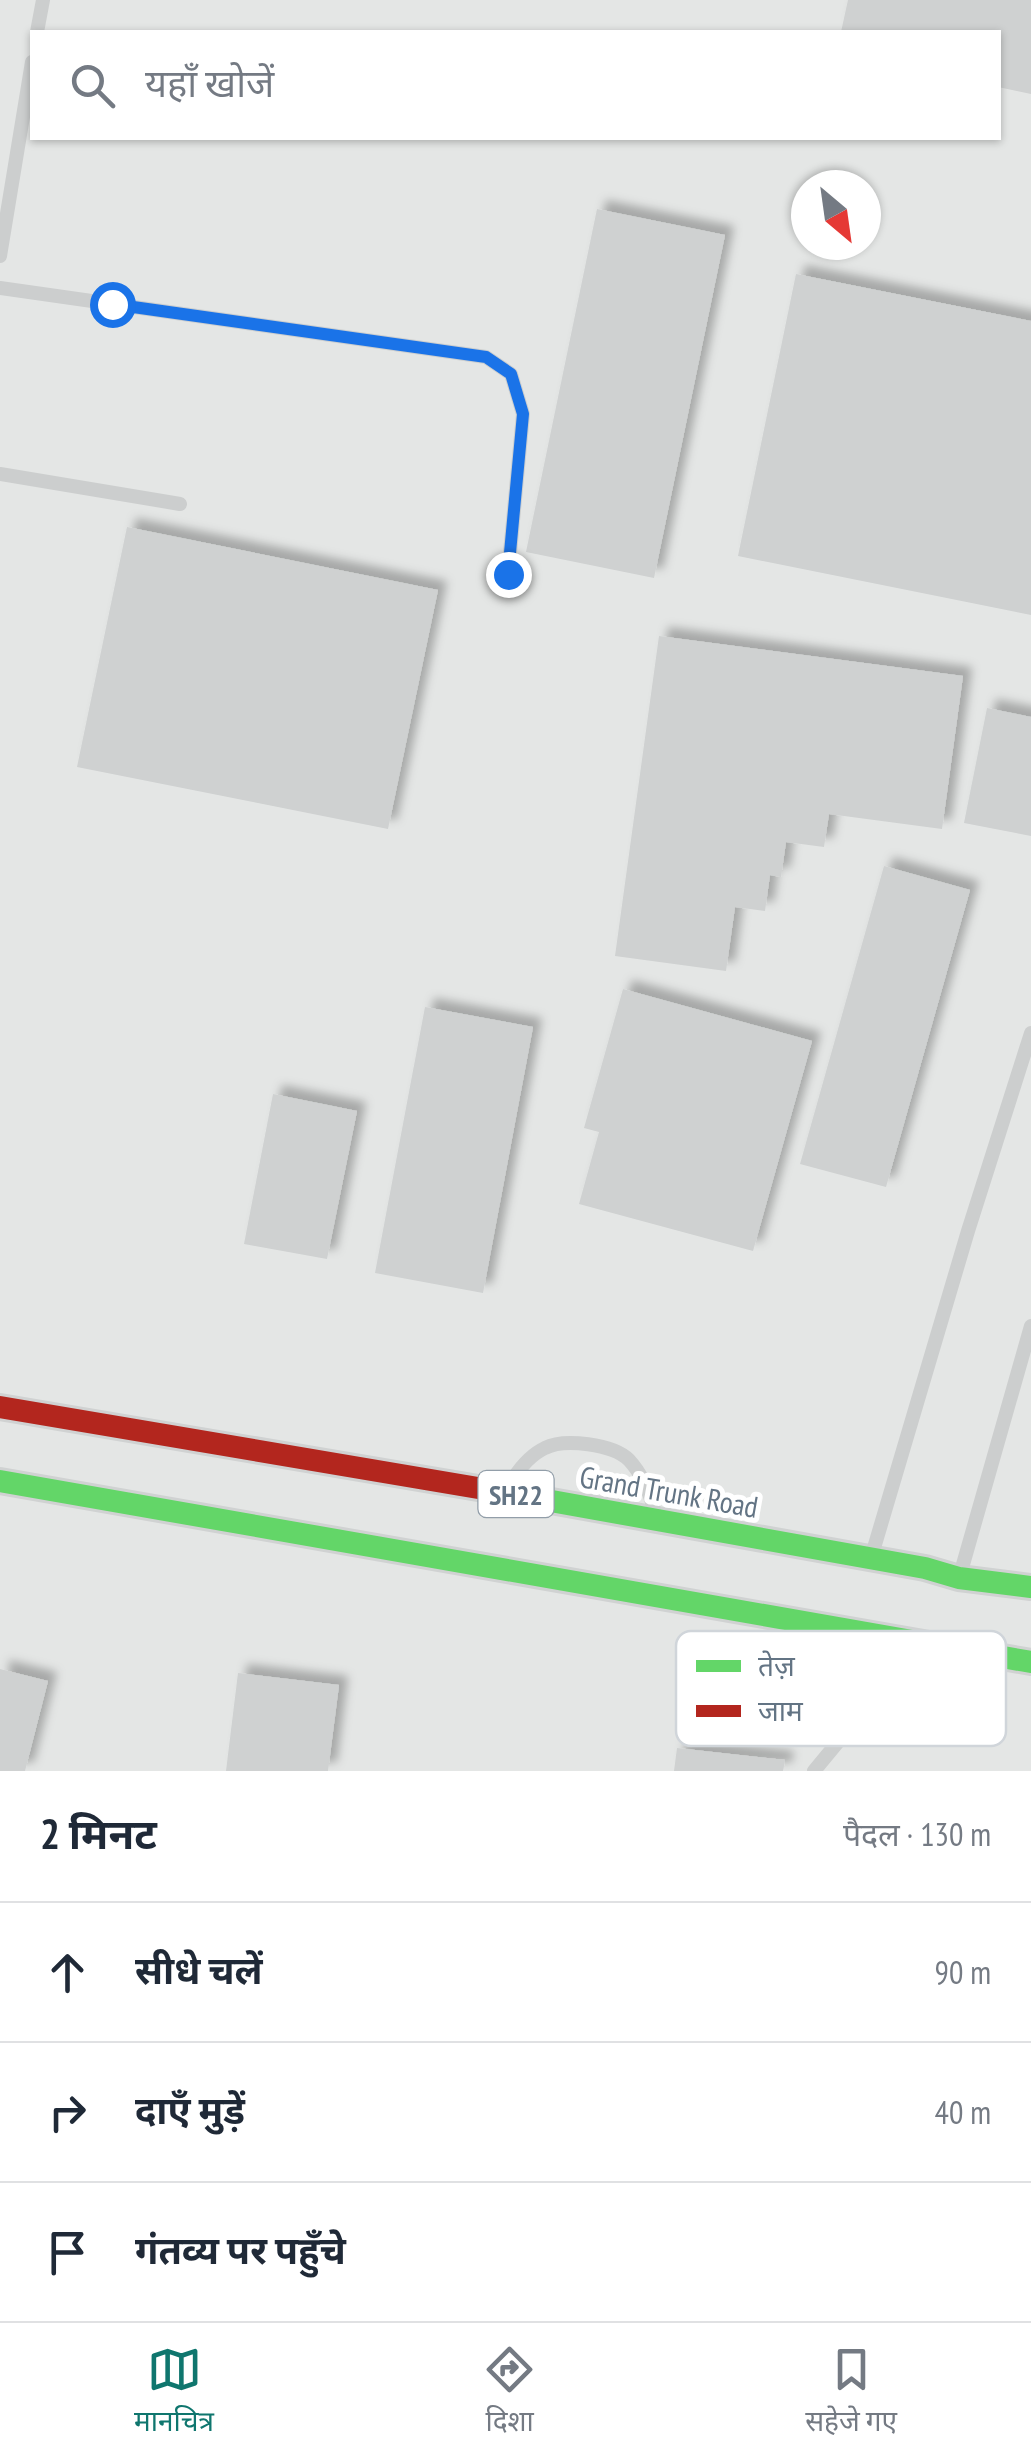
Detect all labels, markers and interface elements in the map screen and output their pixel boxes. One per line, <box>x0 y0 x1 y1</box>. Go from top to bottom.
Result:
search box <box>30 30 1001 140</box>
icon: search <box>65 58 120 113</box>
text: यहाँ खोजें <box>145 58 274 107</box>
north arrow <box>791 170 881 260</box>
route start <box>90 282 136 328</box>
route end <box>486 552 532 598</box>
street label: Grand Trunk Road <box>577 1456 761 1526</box>
road number: SH22 <box>478 1471 554 1517</box>
legend <box>676 1631 1006 1746</box>
text: तेज़ <box>758 1647 796 1684</box>
text: जाम <box>758 1692 804 1729</box>
text: 2 मिनट <box>40 1806 157 1861</box>
text: पैदल · 130 m <box>843 1813 991 1855</box>
icon: ahead <box>40 1945 95 2000</box>
text: सीधे चलें <box>135 1945 263 1994</box>
text: 90 m <box>935 1951 991 1993</box>
icon: right <box>40 2085 95 2140</box>
text: दाएँ मुड़ें <box>135 2085 245 2134</box>
text: 40 m <box>935 2091 991 2133</box>
icon: arrive <box>40 2225 95 2280</box>
text: गंतव्य पर पहुँचे <box>135 2225 346 2274</box>
tab: मानचित्र <box>134 2342 214 2442</box>
tab: दिशा <box>482 2342 537 2442</box>
tab: सहेजे गए <box>805 2342 897 2442</box>

